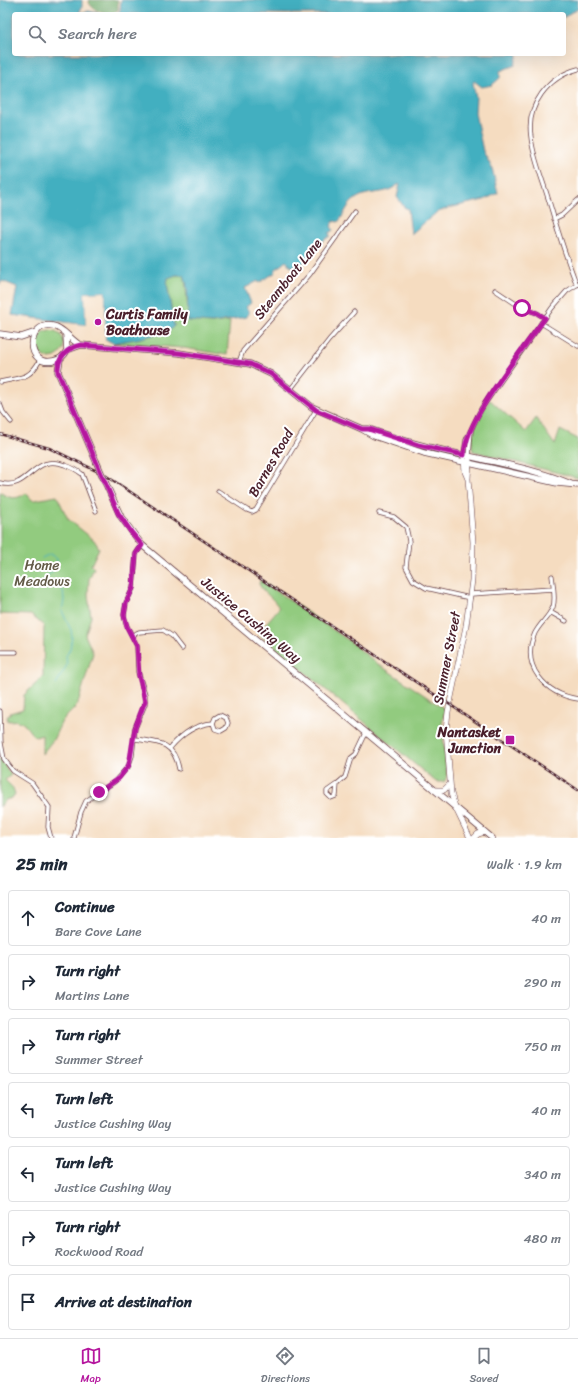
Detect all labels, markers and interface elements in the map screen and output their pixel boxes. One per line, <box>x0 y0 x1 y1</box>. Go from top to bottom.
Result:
search box <box>12 12 566 56</box>
text: Search here <box>58 21 137 47</box>
icon: search <box>26 23 48 45</box>
street label: Steamboat Lane <box>247 233 329 325</box>
route start <box>513 299 531 317</box>
place label: Curtis Family Boathouse <box>105 302 189 343</box>
marker: Curtis Family Boathouse <box>93 317 103 327</box>
street label: Barnes Road <box>241 423 302 502</box>
park label: Home Meadows <box>14 553 70 594</box>
street label: Justice Cushing Way <box>194 570 308 670</box>
street label: Summer Street <box>426 608 469 707</box>
place label: Nantasket Junction <box>437 720 502 761</box>
marker: Nantasket Junction <box>504 734 516 746</box>
route end <box>90 783 108 801</box>
text: 25 min <box>16 849 68 879</box>
text: Walk · 1.9 km <box>487 853 562 876</box>
text: Continue <box>55 894 115 920</box>
icon: ahead <box>17 907 39 929</box>
text: 40 m <box>531 907 561 930</box>
text: Bare Cove Lane <box>55 920 142 943</box>
text: Turn right <box>55 958 120 984</box>
icon: right <box>17 971 39 993</box>
text: 290 m <box>524 971 561 994</box>
text: Martins Lane <box>55 984 129 1007</box>
text: Turn right <box>55 1022 120 1048</box>
icon: right <box>17 1035 39 1057</box>
text: 750 m <box>524 1035 561 1058</box>
text: Summer Street <box>55 1048 143 1071</box>
text: Turn left <box>55 1086 113 1112</box>
icon: left <box>17 1099 39 1121</box>
text: 40 m <box>531 1099 561 1122</box>
text: Justice Cushing Way <box>55 1112 171 1135</box>
text: Turn left <box>55 1150 113 1176</box>
icon: left <box>17 1163 39 1185</box>
text: 340 m <box>524 1163 561 1186</box>
text: Justice Cushing Way <box>55 1176 171 1199</box>
text: Turn right <box>55 1214 120 1240</box>
icon: right <box>17 1227 39 1249</box>
text: 480 m <box>523 1227 561 1250</box>
text: Rockwood Road <box>55 1240 143 1263</box>
text: Arrive at destination <box>55 1289 192 1315</box>
icon: arrive <box>17 1291 39 1313</box>
tab: Map <box>80 1345 102 1388</box>
tab: Directions <box>261 1345 310 1388</box>
tab: Saved <box>469 1345 498 1388</box>

